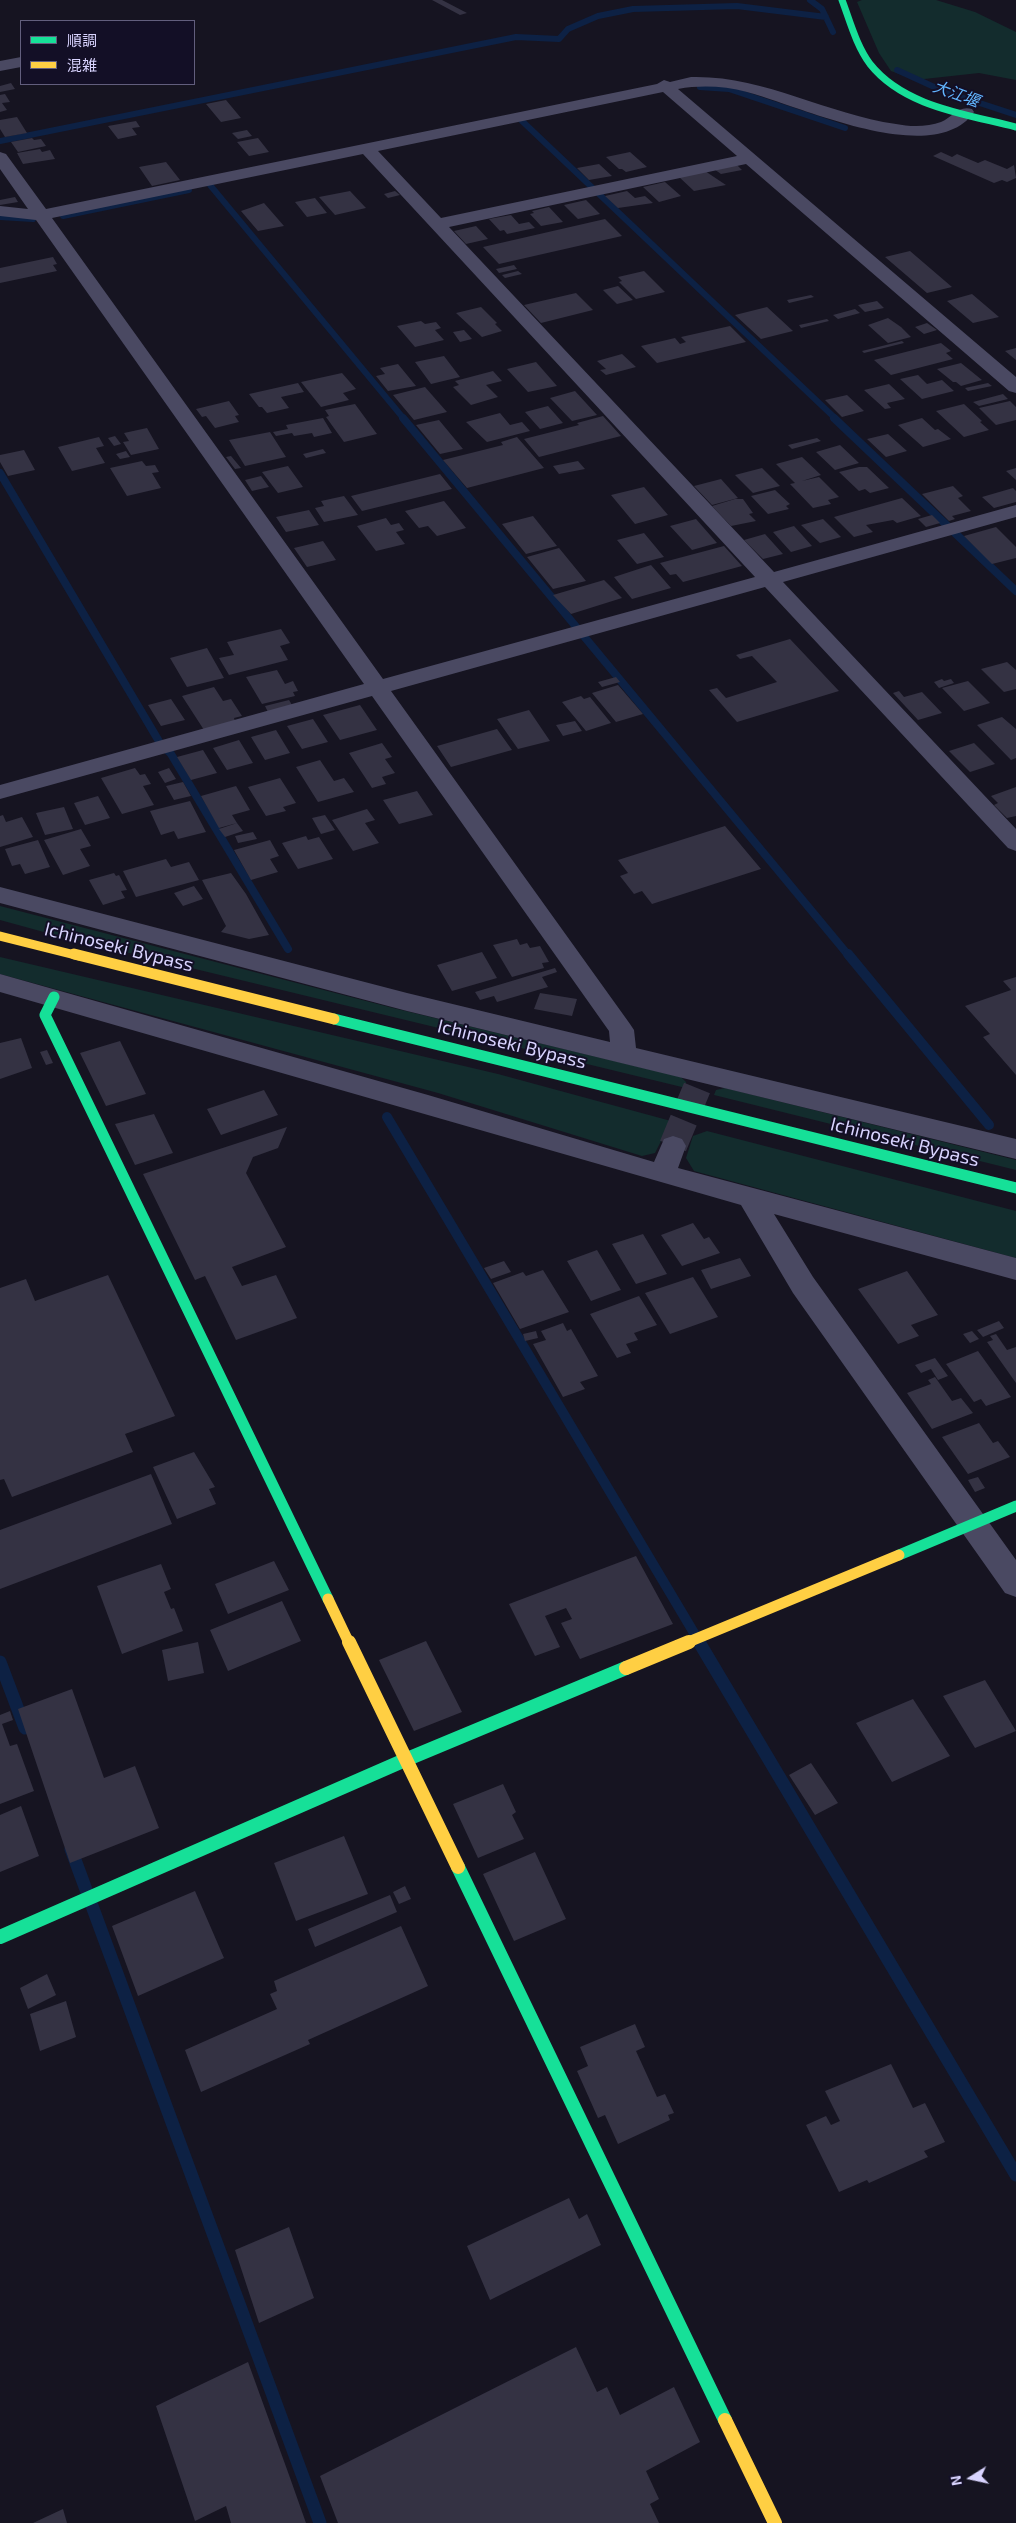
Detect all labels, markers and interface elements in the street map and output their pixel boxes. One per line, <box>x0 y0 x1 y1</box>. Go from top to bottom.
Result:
legend <box>20 20 195 85</box>
text: 順調 <box>67 31 97 49</box>
text: 混雑 <box>67 56 97 74</box>
water label: 大江堰 <box>930 77 982 111</box>
street label: Ichinoseki Bypass <box>42 917 196 977</box>
street label: Ichinoseki Bypass <box>435 1014 589 1074</box>
street label: Ichinoseki Bypass <box>828 1112 982 1172</box>
north arrow <box>946 2453 996 2503</box>
text: N <box>946 2474 965 2487</box>

